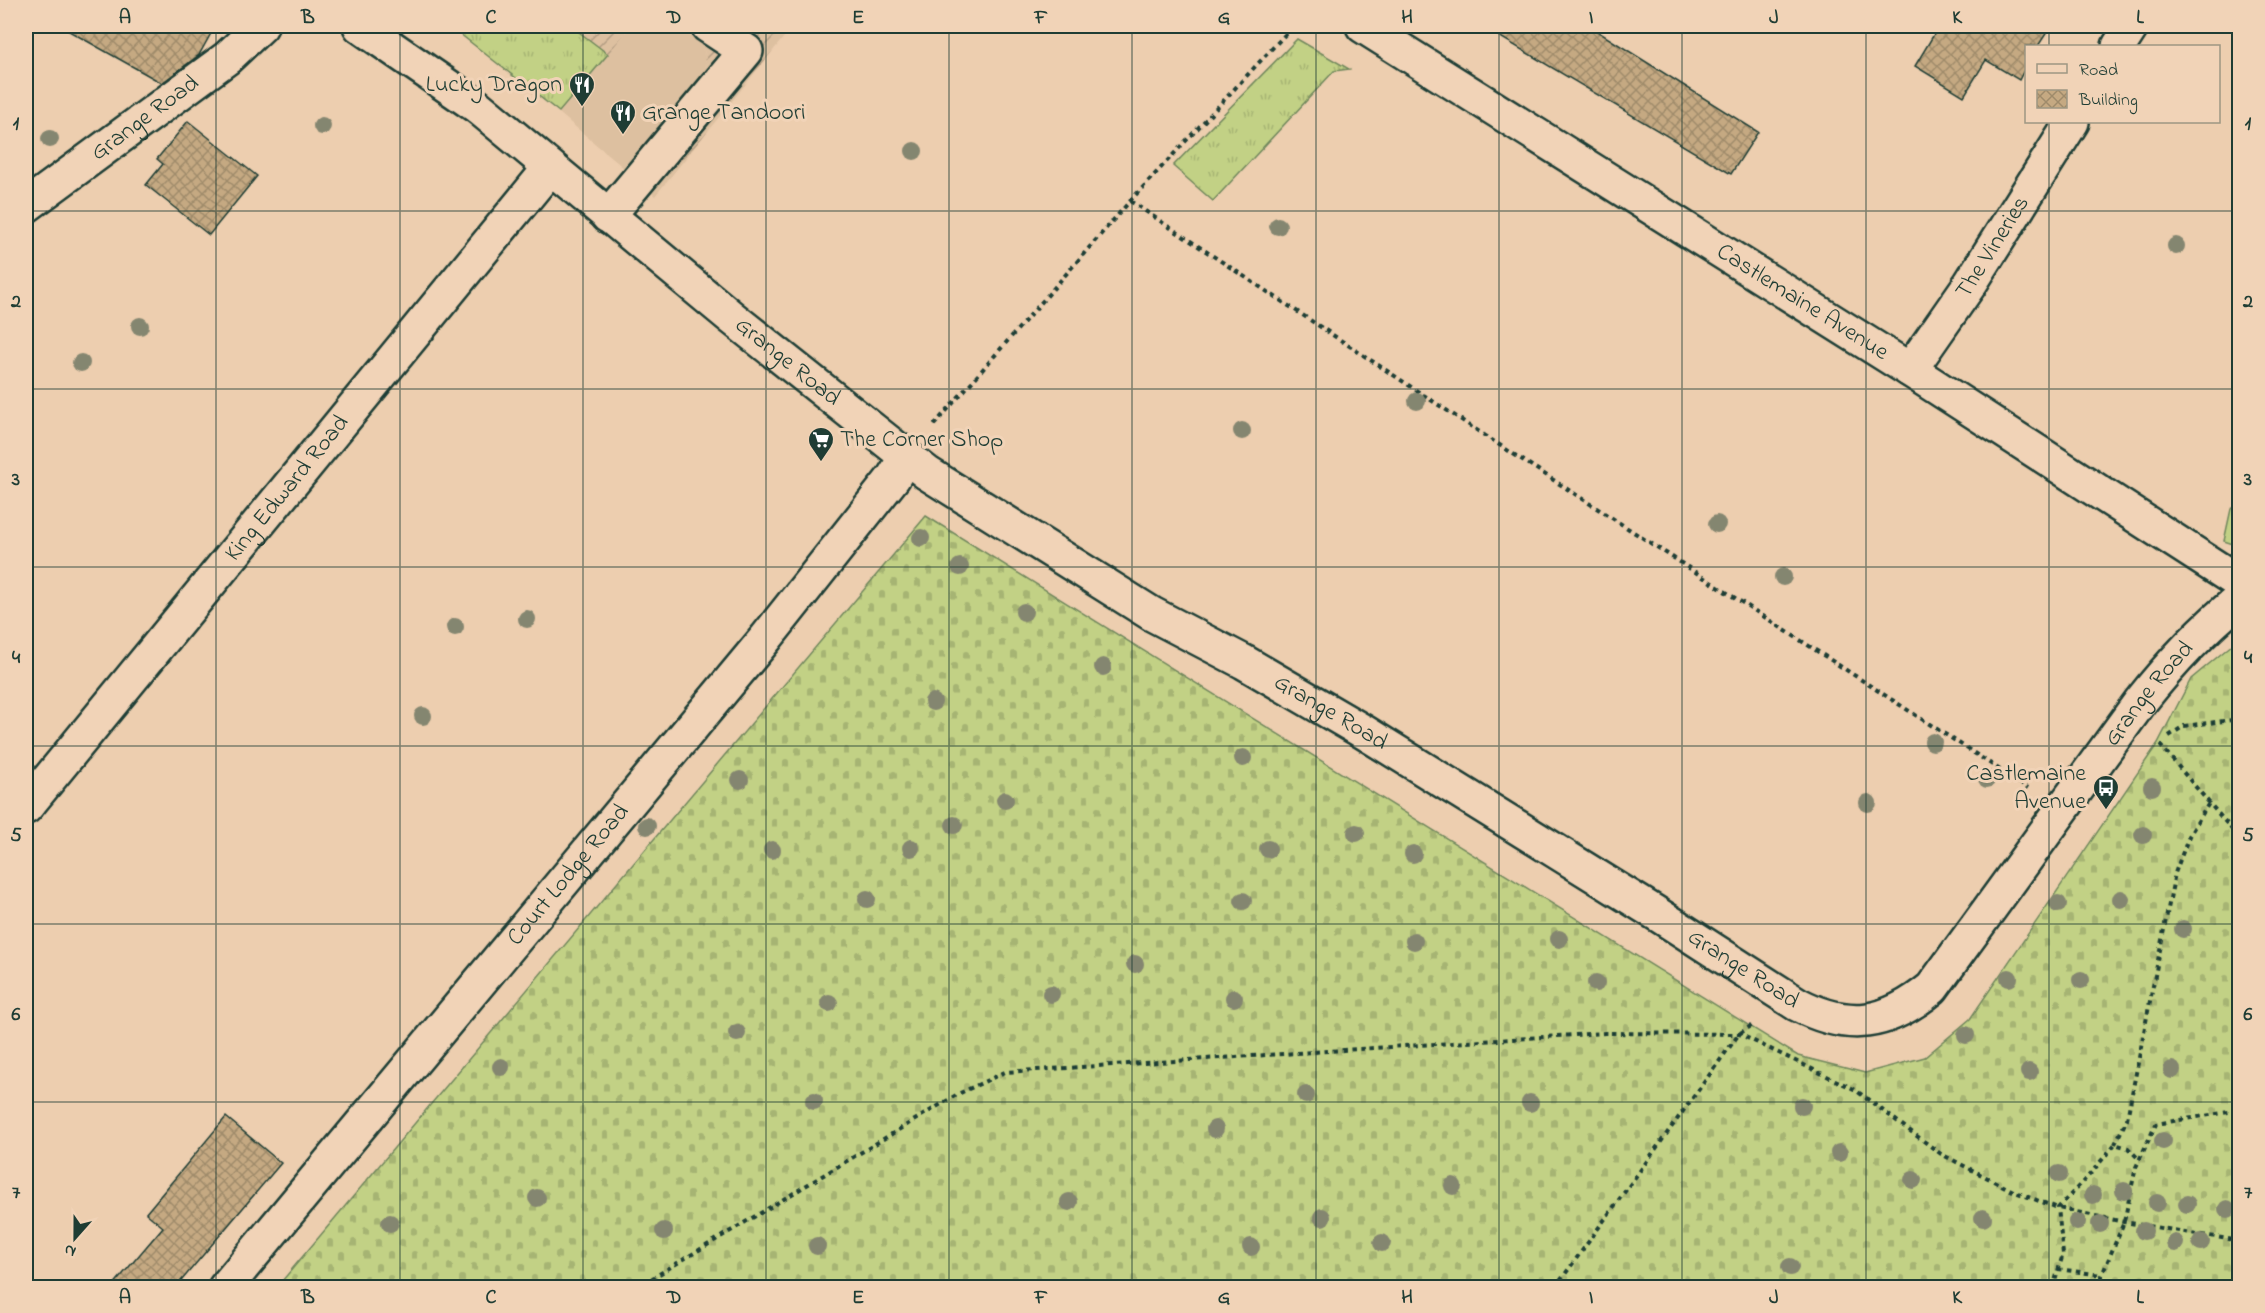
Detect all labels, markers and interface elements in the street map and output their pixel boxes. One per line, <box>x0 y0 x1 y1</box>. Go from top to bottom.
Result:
text: A <box>119 4 131 33</box>
text: B <box>300 4 315 33</box>
text: C <box>486 4 497 33</box>
text: D <box>666 4 681 33</box>
text: E <box>852 4 864 33</box>
text: F <box>1034 4 1048 33</box>
text: G <box>1218 4 1231 33</box>
text: H <box>1401 4 1413 33</box>
text: I <box>1589 4 1594 33</box>
text: J <box>1769 4 1779 33</box>
text: K <box>1952 4 1963 33</box>
text: L <box>2136 4 2144 33</box>
legend <box>2025 45 2220 123</box>
text: Road <box>2079 58 2118 84</box>
street label: Grange Road <box>84 66 207 170</box>
place label: Lucky Dragon <box>426 68 562 104</box>
restaurant icon: Lucky Dragon <box>567 70 597 108</box>
text: Building <box>2078 88 2138 115</box>
place label: Grange Tandoori <box>642 96 806 131</box>
restaurant icon: Grange Tandoori <box>608 98 638 136</box>
text: 1 <box>13 110 20 139</box>
text: 1 <box>2245 110 2252 139</box>
street label: The Vineries <box>1947 189 2039 306</box>
street label: Castlemaine Avenue <box>1709 235 1895 370</box>
text: 2 <box>10 288 21 317</box>
text: 2 <box>2242 288 2253 317</box>
street label: Grange Road <box>727 309 848 415</box>
street label: King Edward Road <box>216 407 358 569</box>
place label: The Corner Shop <box>840 423 1003 458</box>
supermarket icon: The Corner Shop <box>806 425 836 463</box>
text: 3 <box>11 466 20 495</box>
text: 3 <box>2243 466 2252 495</box>
street label: Grange Road <box>2096 633 2203 754</box>
text: 4 <box>12 644 21 673</box>
text: 4 <box>2244 644 2253 673</box>
street label: Grange Road <box>1267 665 1395 760</box>
place label: Castlemaine Avenue <box>1966 757 2086 820</box>
bus stop icon: Castlemaine Avenue <box>2091 773 2121 811</box>
street label: Court Lodge Road <box>499 796 638 954</box>
text: 5 <box>10 822 22 851</box>
text: 5 <box>2242 822 2254 851</box>
street label: Grange Road <box>1680 920 1807 1019</box>
text: 6 <box>12 1001 21 1030</box>
text: 6 <box>2244 1001 2253 1030</box>
text: 7 <box>12 1179 21 1208</box>
text: 7 <box>2244 1179 2253 1208</box>
north arrow <box>45 1208 105 1268</box>
text: N <box>61 1237 80 1263</box>
text: A <box>119 1284 131 1313</box>
text: B <box>300 1284 315 1313</box>
text: C <box>486 1284 497 1313</box>
text: D <box>666 1284 681 1313</box>
text: E <box>852 1284 864 1313</box>
text: F <box>1034 1284 1048 1313</box>
text: G <box>1218 1284 1231 1313</box>
text: H <box>1401 1284 1413 1313</box>
text: I <box>1589 1284 1594 1313</box>
text: J <box>1769 1284 1779 1313</box>
text: K <box>1952 1284 1963 1313</box>
text: L <box>2136 1284 2144 1313</box>

